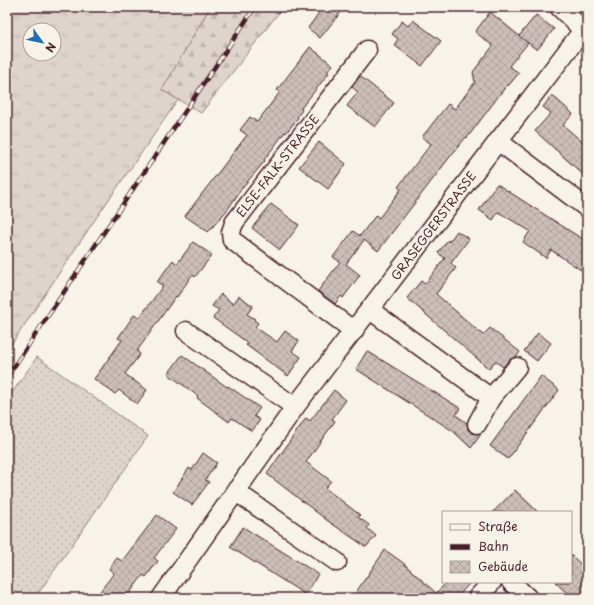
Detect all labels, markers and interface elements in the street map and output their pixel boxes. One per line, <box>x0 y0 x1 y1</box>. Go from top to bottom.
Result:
north arrow <box>22 22 62 62</box>
text: N <box>41 39 60 56</box>
street label: ELSE-FALK-STRASSE <box>231 110 323 221</box>
street label: GRASEGGERSTRASSE <box>386 167 480 284</box>
legend <box>442 511 572 583</box>
text: Straße <box>478 517 518 535</box>
text: Bahn <box>478 537 509 555</box>
text: Gebäude <box>478 557 528 575</box>

